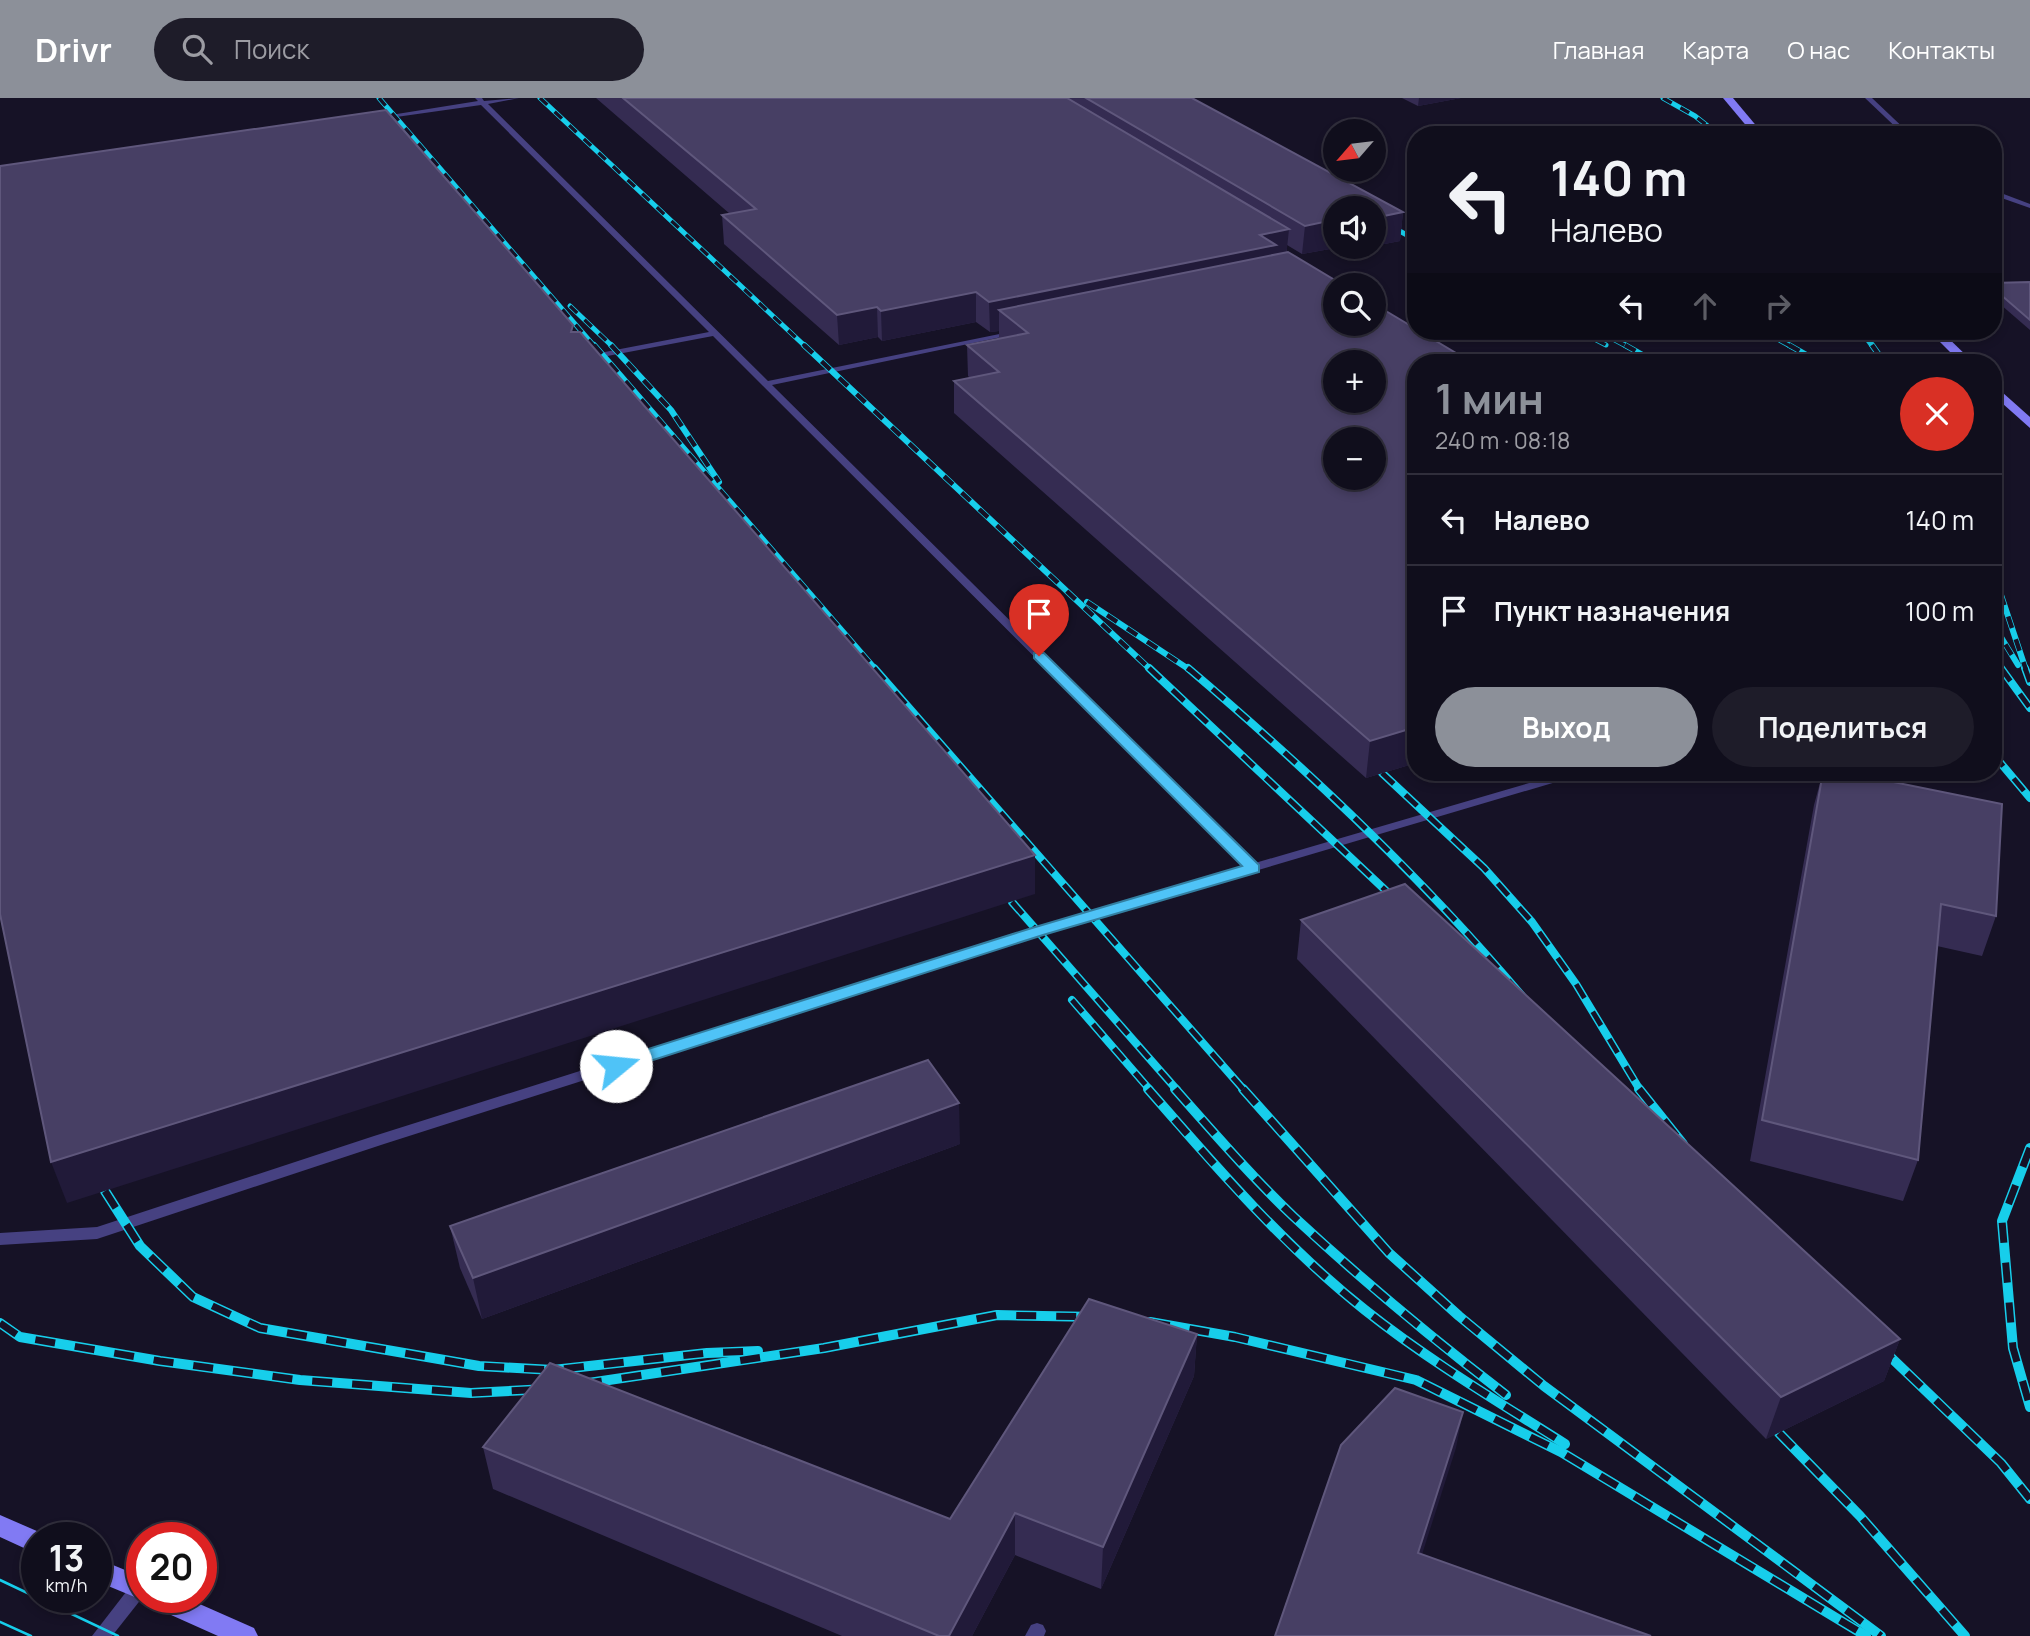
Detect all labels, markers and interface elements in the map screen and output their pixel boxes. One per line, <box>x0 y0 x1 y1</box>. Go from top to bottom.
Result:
search box <box>154 18 644 81</box>
text: Drivr <box>35 27 112 72</box>
icon: search <box>178 30 216 68</box>
text: Поиск <box>234 31 309 67</box>
text: Главная <box>1553 33 1644 66</box>
text: Карта <box>1682 33 1749 66</box>
text: О нас <box>1787 33 1850 66</box>
text: Контакты <box>1888 33 1995 66</box>
north arrow <box>1323 119 1386 182</box>
map controls <box>1323 119 1386 490</box>
text: 140 m <box>1550 144 1687 211</box>
icon: left <box>1435 154 1526 245</box>
button: sound <box>1323 196 1386 259</box>
text: Налево <box>1550 208 1663 252</box>
button: search <box>1323 273 1386 336</box>
icon: left <box>1613 287 1651 325</box>
icon: ahead <box>1686 287 1724 325</box>
icon: right <box>1759 287 1797 325</box>
button: + <box>1323 350 1386 413</box>
text: 1 мин <box>1435 369 1544 427</box>
button: close <box>1900 377 1974 451</box>
text: 240 m · 08:18 <box>1435 424 1570 456</box>
button: − <box>1323 427 1386 490</box>
icon: left <box>1435 501 1473 539</box>
text: Налево <box>1494 502 1590 538</box>
text: 140 m <box>1905 502 1974 538</box>
pin <box>1009 584 1069 656</box>
icon: arrive <box>1435 592 1473 630</box>
text: Пункт назначения <box>1494 593 1730 629</box>
text: 100 m <box>1905 593 1974 629</box>
icon: arrive <box>1020 595 1058 633</box>
button: Выход <box>1435 687 1698 767</box>
button: Поделиться <box>1712 687 1974 767</box>
position arrow <box>579 1029 653 1103</box>
speed limit sign: 20 <box>126 1522 217 1613</box>
text: 13 <box>49 1534 84 1582</box>
text: km/h <box>46 1573 87 1597</box>

